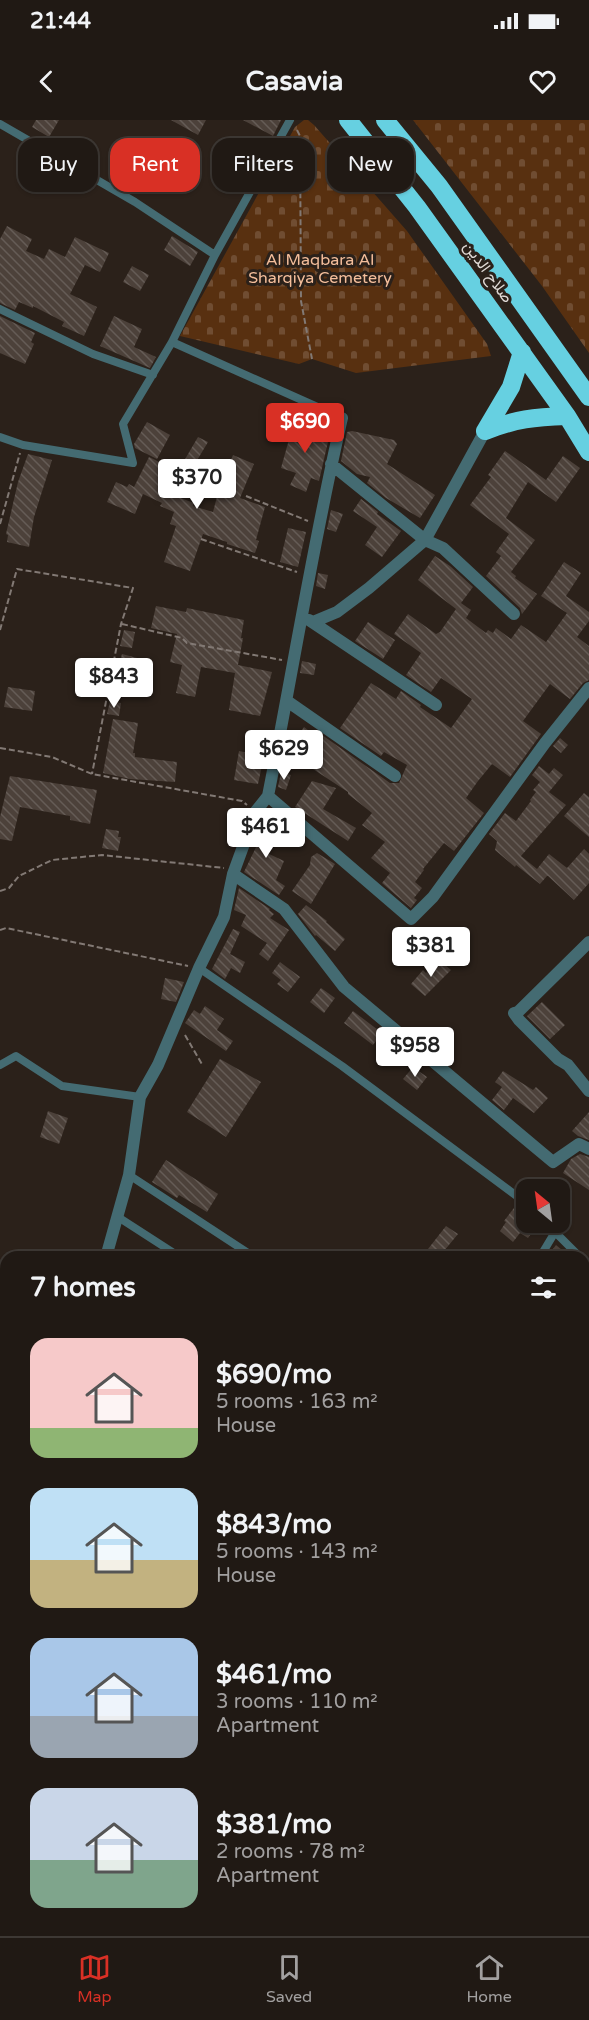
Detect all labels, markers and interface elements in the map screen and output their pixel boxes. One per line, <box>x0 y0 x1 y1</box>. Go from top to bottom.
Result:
text: 21:44 <box>30 8 91 34</box>
icon: back <box>30 65 63 98</box>
text: Casavia <box>245 65 344 98</box>
icon: heart <box>526 65 559 98</box>
chip: Buy <box>18 138 98 192</box>
chip: Rent <box>110 138 200 192</box>
chip: Filters <box>212 138 315 192</box>
chip: New <box>327 138 414 192</box>
street label: صلاح الدين <box>458 237 517 308</box>
park label: Al Maqbara Al Sharqiya Cemetery <box>248 250 392 288</box>
pin: $690 <box>269 403 341 454</box>
text: $690 <box>280 410 330 434</box>
pin: $370 <box>161 459 233 510</box>
text: $370 <box>172 466 222 490</box>
pin: $843 <box>78 658 150 709</box>
text: $843 <box>89 665 139 689</box>
pin: $629 <box>248 730 320 781</box>
text: $629 <box>259 737 309 761</box>
pin: $461 <box>230 808 302 859</box>
text: $461 <box>241 815 291 839</box>
pin: $381 <box>395 927 467 978</box>
text: $381 <box>406 934 456 958</box>
pin: $958 <box>379 1027 451 1078</box>
text: $958 <box>390 1034 440 1058</box>
north arrow <box>516 1179 570 1233</box>
map controls <box>516 1179 570 1233</box>
icon: filters <box>527 1271 560 1304</box>
text: 7 homes <box>30 1272 136 1303</box>
text: $690/mo <box>216 1359 332 1390</box>
icon: home <box>78 1362 150 1434</box>
text: 5 rooms · 163 m² <box>216 1390 378 1414</box>
text: House <box>216 1414 276 1438</box>
text: $843/mo <box>216 1509 332 1540</box>
icon: home <box>78 1512 150 1584</box>
text: 5 rooms · 143 m² <box>216 1540 378 1564</box>
text: House <box>216 1564 276 1588</box>
text: $461/mo <box>216 1659 332 1690</box>
icon: home <box>78 1662 150 1734</box>
text: 3 rooms · 110 m² <box>216 1690 378 1714</box>
text: Apartment <box>216 1714 319 1738</box>
text: $381/mo <box>216 1809 332 1840</box>
icon: home <box>78 1812 150 1884</box>
text: 2 rooms · 78 m² <box>216 1840 365 1864</box>
text: Apartment <box>216 1864 319 1888</box>
tab: Map <box>77 1951 112 2007</box>
tab: Saved <box>266 1951 312 2007</box>
tab: Home <box>467 1951 512 2007</box>

